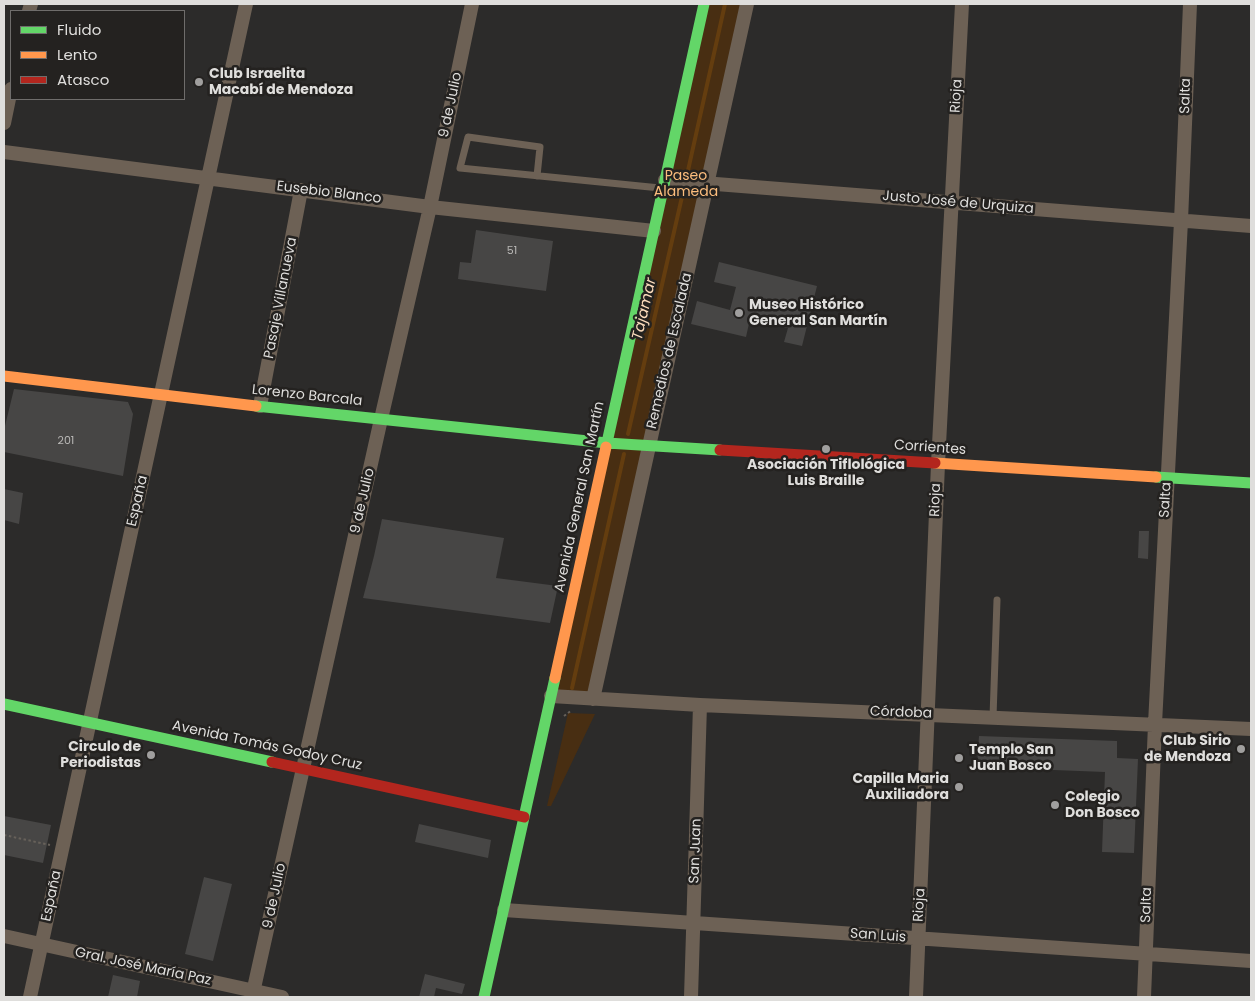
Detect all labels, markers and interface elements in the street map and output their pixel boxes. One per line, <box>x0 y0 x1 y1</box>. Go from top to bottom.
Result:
legend <box>10 10 185 100</box>
text: Fluido <box>57 19 101 40</box>
text: Lento <box>57 44 97 65</box>
place label: Club Israelita Macabí de Mendoza <box>209 66 353 98</box>
text: Atasco <box>57 69 109 90</box>
street label: 9 de Julio <box>436 71 466 139</box>
marker: Club Israelita Macabí de Mendoza <box>193 76 205 88</box>
street label: Salta <box>1177 78 1195 114</box>
street label: Rioja <box>948 79 966 113</box>
park label: Paseo Alameda <box>654 168 718 200</box>
street label: Eusebio Blanco <box>276 178 382 208</box>
street label: Justo José de Urquiza <box>882 188 1034 218</box>
street label: Pasaje Villanueva <box>261 236 301 360</box>
house number: 51 <box>507 244 517 258</box>
street label: Remedios de Escalada <box>644 271 696 431</box>
water label: Tajamar <box>629 276 661 342</box>
place label: Museo Histórico General San Martín <box>749 297 887 330</box>
marker: Museo Histórico General San Martín <box>733 307 745 319</box>
street label: Lorenzo Barcala <box>251 382 363 410</box>
street label: Avenida General San Martín <box>552 400 608 594</box>
house number: 201 <box>58 434 74 448</box>
street label: Corrientes <box>893 437 967 459</box>
marker: Asociación Tiflológica Luis Braille <box>820 443 832 455</box>
place label: Asociación Tiflológica Luis Braille <box>747 457 905 490</box>
street label: 9 de Julio <box>347 467 379 535</box>
street label: España <box>124 474 152 528</box>
street label: Salta <box>1157 482 1175 518</box>
street label: Rioja <box>927 483 945 517</box>
street label: Córdoba <box>870 704 932 722</box>
street label: Avenida Tomás Godoy Cruz <box>170 718 364 774</box>
place label: Club Sirio de Mendoza <box>1144 733 1231 766</box>
place label: Circulo de Periodistas <box>60 739 141 772</box>
place label: Templo San Juan Bosco <box>969 742 1054 774</box>
marker: Club Sirio de Mendoza <box>1235 743 1247 755</box>
marker: Circulo de Periodistas <box>145 749 157 761</box>
marker: Templo San Juan Bosco <box>953 752 965 764</box>
place label: Capilla Maria Auxiliadora <box>852 771 949 804</box>
marker: Capilla Maria Auxiliadora <box>953 781 965 793</box>
place label: Colegio Don Bosco <box>1065 789 1140 822</box>
marker: Colegio Don Bosco <box>1049 799 1061 811</box>
street label: San Juan <box>686 818 706 884</box>
street label: 9 de Julio <box>260 862 290 930</box>
street label: España <box>38 869 66 923</box>
street label: Salta <box>1138 887 1156 923</box>
street label: Rioja <box>911 888 929 922</box>
street label: San Luis <box>849 926 907 946</box>
street label: Gral. José María Paz <box>73 944 213 990</box>

